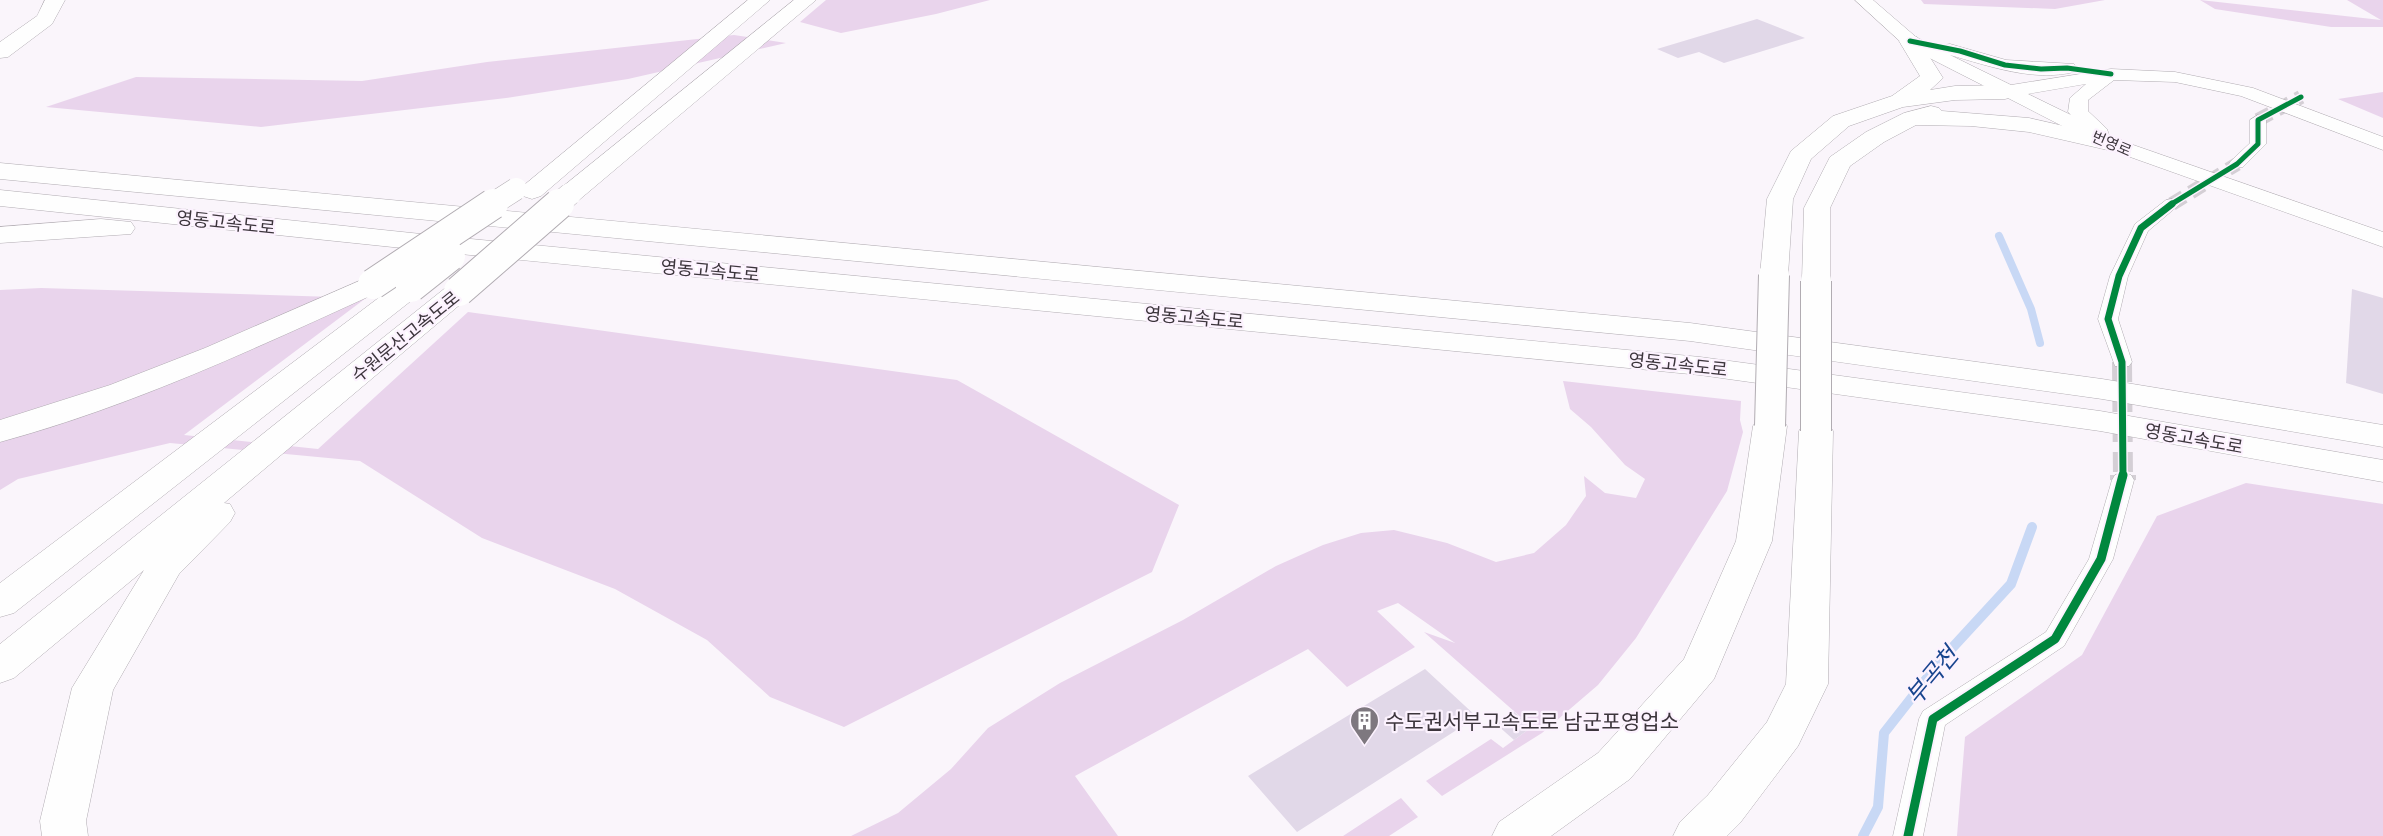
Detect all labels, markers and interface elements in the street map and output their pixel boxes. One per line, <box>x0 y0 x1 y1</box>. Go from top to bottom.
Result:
street label: 번영로 <box>2089 127 2135 159</box>
street label: 영동고속도로 <box>175 206 277 238</box>
street label: 영동고속도로 <box>660 255 760 285</box>
street label: 수원문산고속도로 <box>347 286 463 386</box>
street label: 영동고속도로 <box>1144 302 1244 332</box>
street label: 영동고속도로 <box>1627 348 1729 380</box>
street label: 영동고속도로 <box>2143 419 2245 457</box>
water label: 부곡천 <box>1899 638 1965 710</box>
building icon: 수도권서부고속도로 남군포영업소 <box>1348 704 1380 746</box>
place label: 수도권서부고속도로 남군포영업소 <box>1385 708 1679 733</box>

